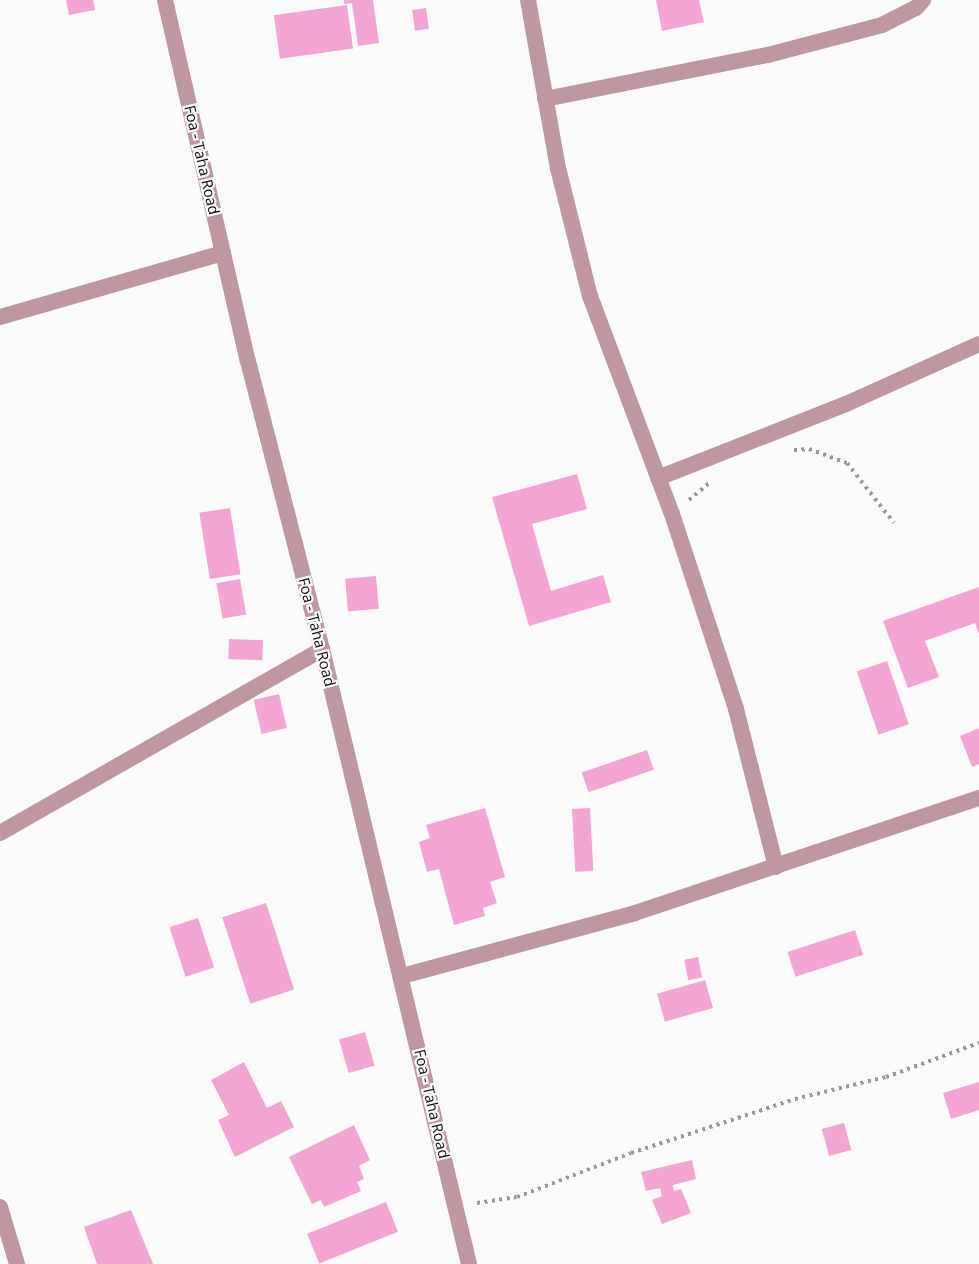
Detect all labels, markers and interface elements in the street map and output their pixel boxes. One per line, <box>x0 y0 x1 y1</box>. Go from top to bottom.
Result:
street label: Foa - Taha Road <box>181 104 223 216</box>
street label: Foa - Taha Road <box>295 576 339 688</box>
street label: Foa - Taha Road <box>411 1048 453 1160</box>

